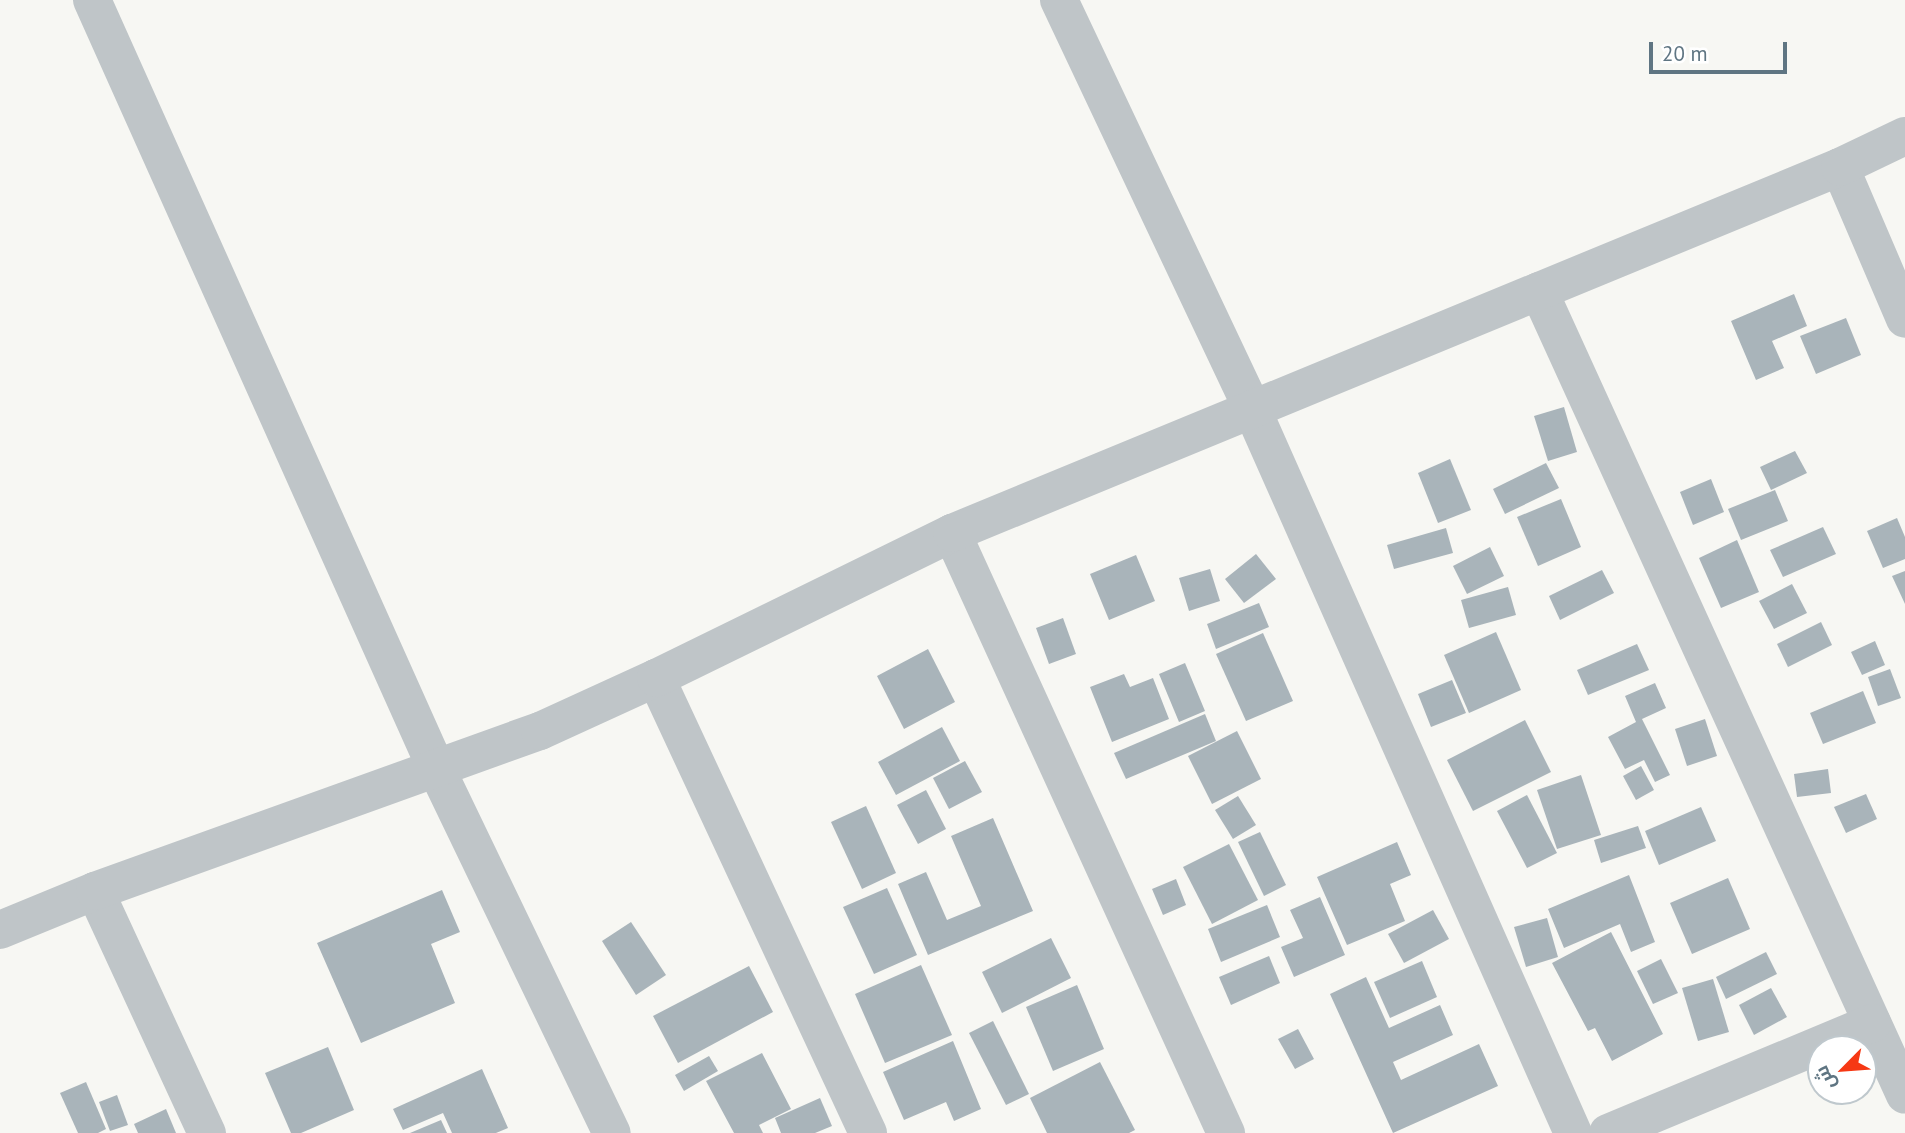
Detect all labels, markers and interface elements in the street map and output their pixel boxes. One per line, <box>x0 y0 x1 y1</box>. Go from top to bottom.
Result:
scale bar <box>1653 28 1791 72</box>
text: 20 m <box>1662 40 1708 67</box>
north arrow <box>1807 1035 1877 1105</box>
text: ش <box>1809 1062 1841 1094</box>

